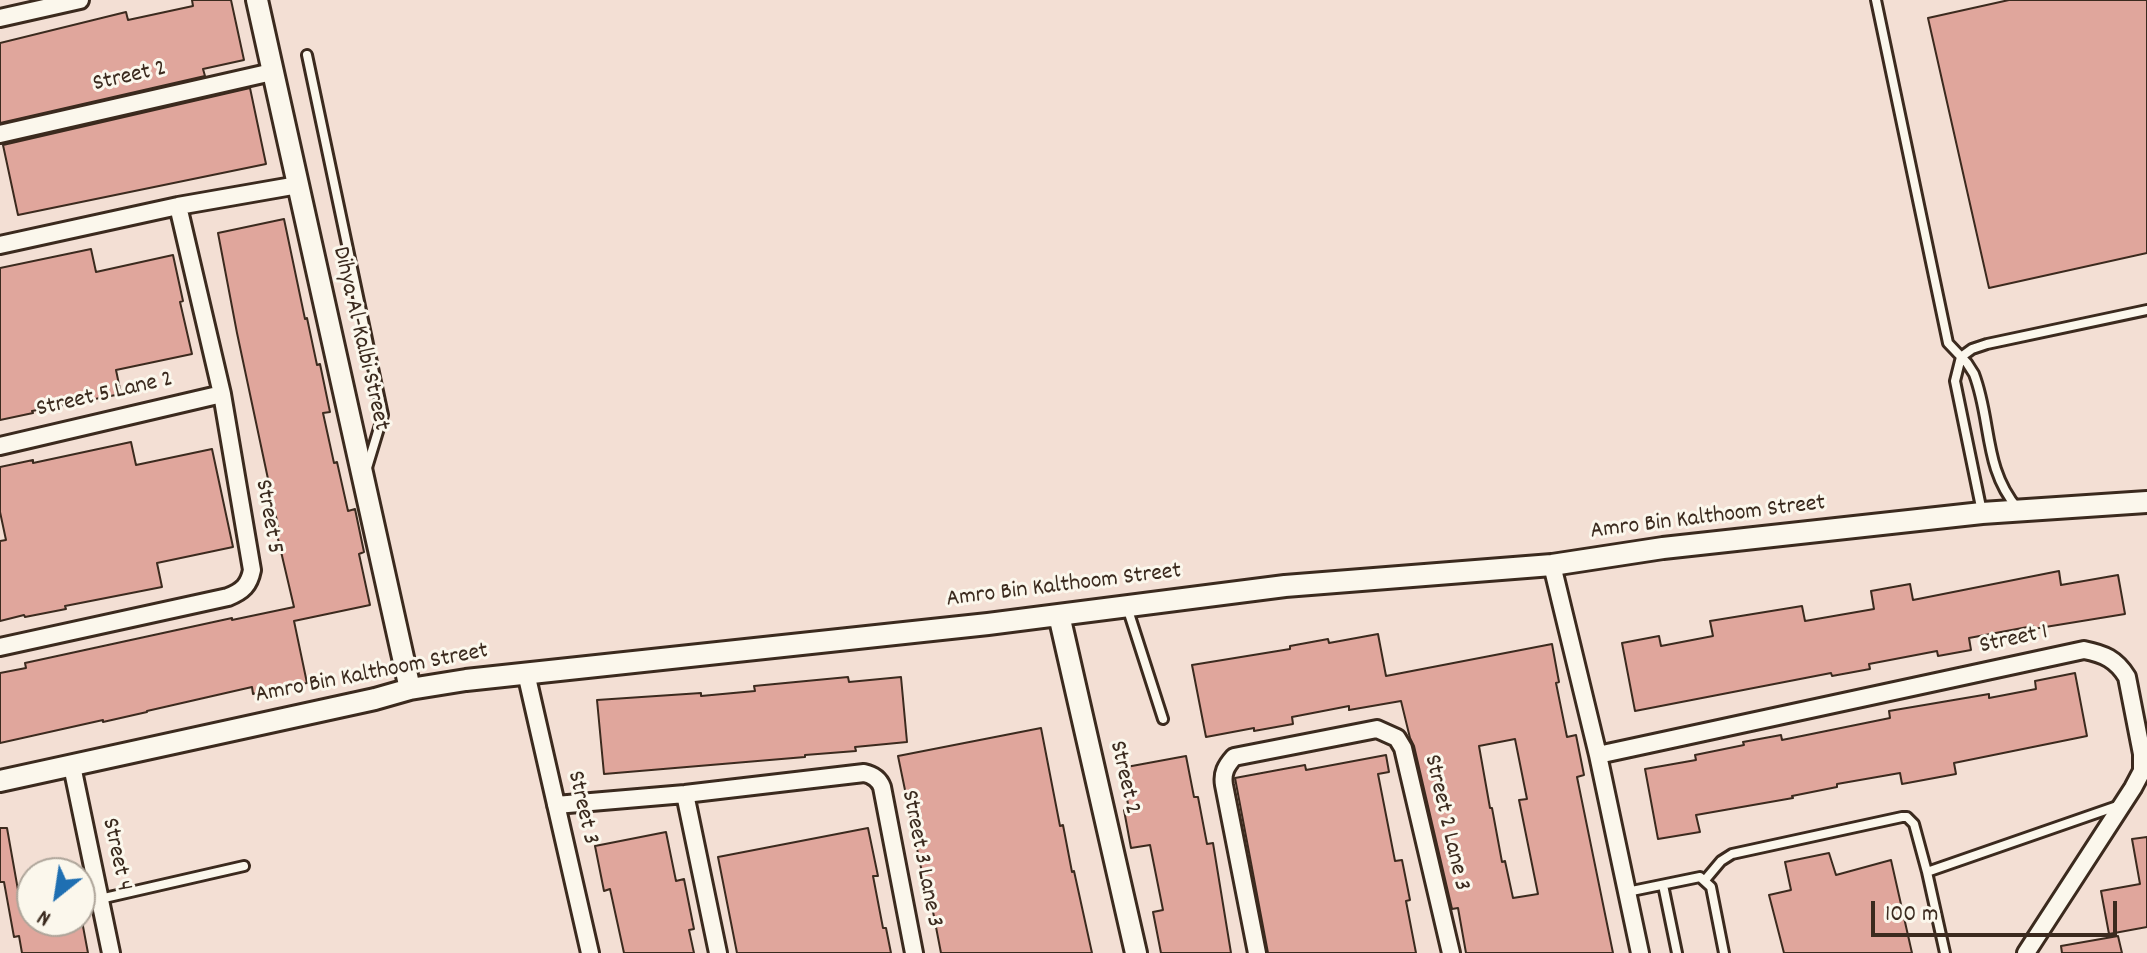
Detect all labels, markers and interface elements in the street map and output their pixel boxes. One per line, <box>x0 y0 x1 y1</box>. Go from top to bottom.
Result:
street label: Street 2 <box>91 56 169 100</box>
street label: Dihya Al-Kalbi Street <box>324 244 394 434</box>
street label: Street 5 Lane 2 <box>34 366 176 426</box>
street label: Street 5 <box>246 478 288 556</box>
street label: Amro Bin Kalthoom Street <box>1589 490 1827 548</box>
street label: Amro Bin Kalthoom Street <box>945 558 1183 616</box>
street label: Street 1 <box>1977 620 2051 662</box>
street label: Amro Bin Kalthoom Street <box>253 638 491 712</box>
street label: Street 2 <box>1101 739 1145 817</box>
street label: Street 2 Lane 3 <box>1415 752 1475 894</box>
street label: Street 3 <box>559 768 603 848</box>
street label: Street 3 Lane 3 <box>893 788 947 930</box>
street label: Street 4 <box>93 816 137 894</box>
north arrow <box>16 857 96 937</box>
scale bar <box>1875 885 2121 935</box>
text: 100 m <box>1885 898 1938 932</box>
text: N <box>32 900 57 933</box>

